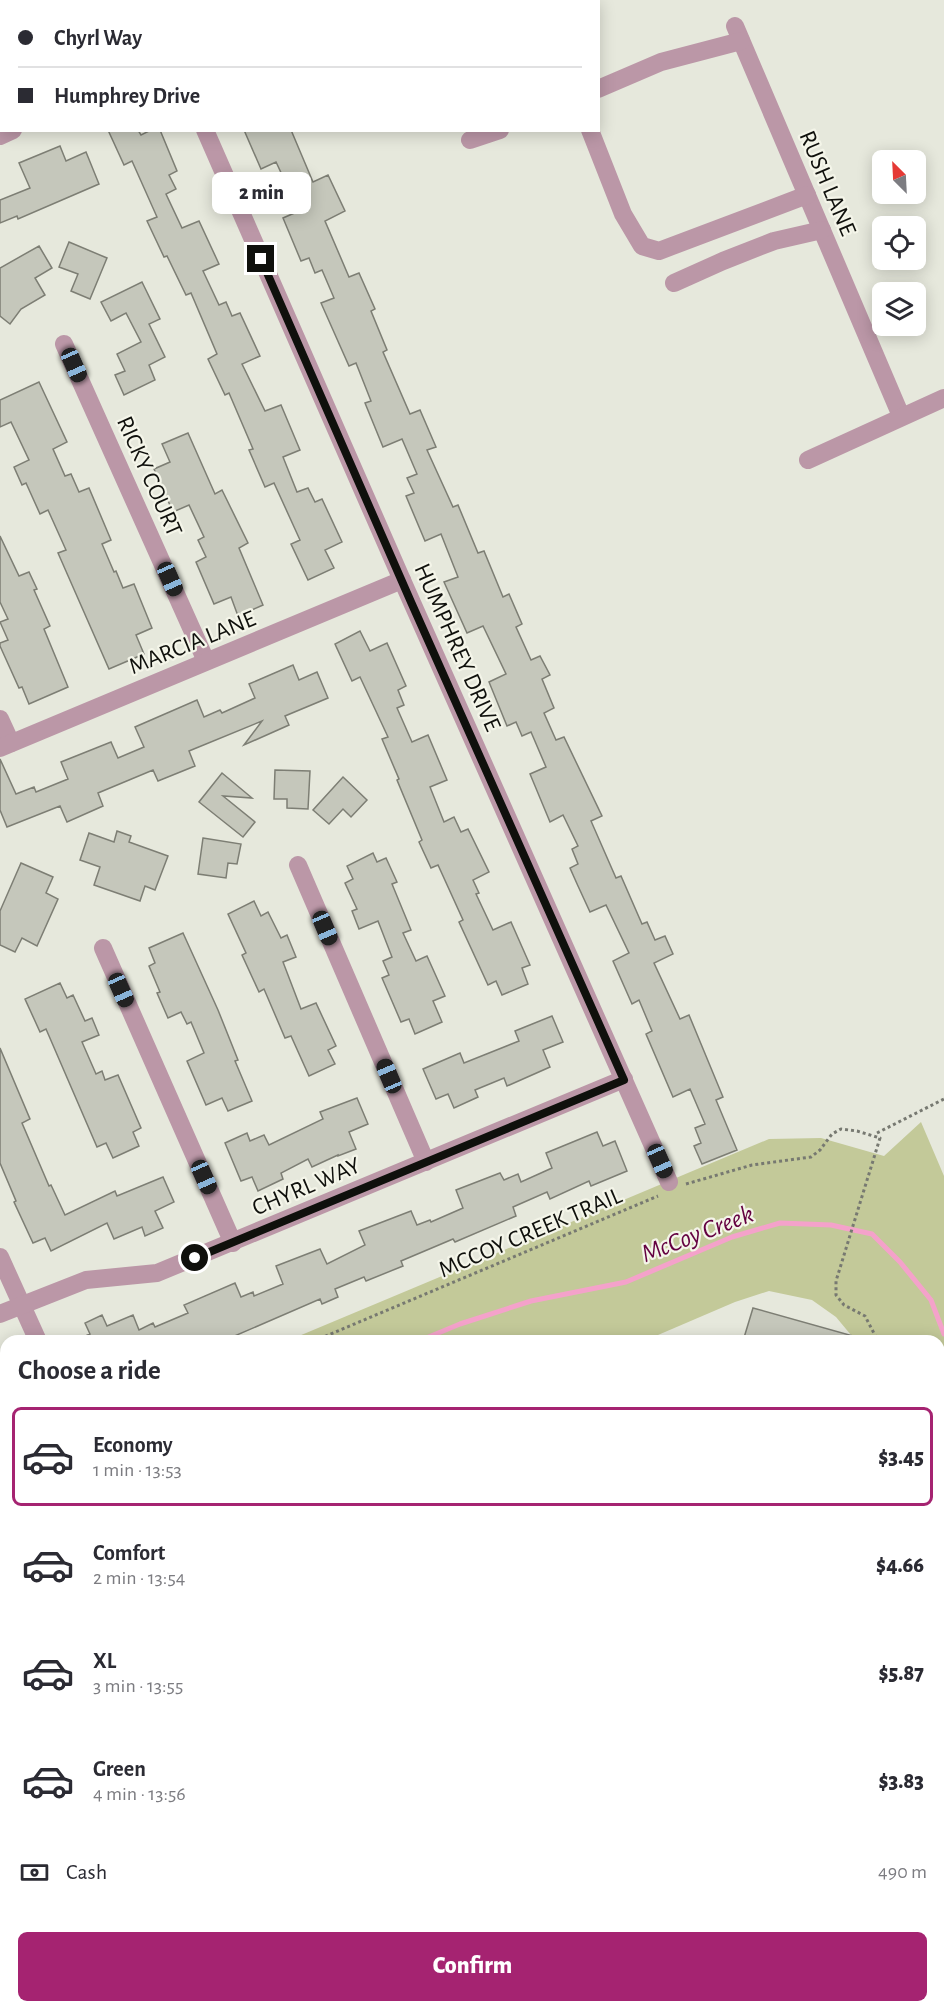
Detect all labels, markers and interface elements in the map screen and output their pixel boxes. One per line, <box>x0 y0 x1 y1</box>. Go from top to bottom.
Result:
text: Chyrl Way <box>54 27 142 49</box>
text: Humphrey Drive <box>54 85 200 107</box>
street label: RUSH LANE <box>794 127 860 240</box>
north arrow <box>872 150 926 204</box>
map controls <box>872 150 926 336</box>
callout: 2 min <box>212 172 310 214</box>
text: 2 min <box>239 183 284 203</box>
button: locate <box>872 216 926 270</box>
route end <box>247 245 274 272</box>
button: layers <box>872 282 926 336</box>
car <box>58 345 90 385</box>
street label: RICKY COURT <box>112 413 186 540</box>
car <box>154 559 186 599</box>
street label: HUMPHREY DRIVE <box>409 560 505 735</box>
street label: MARCIA LANE <box>126 606 260 679</box>
car <box>310 908 340 948</box>
car <box>105 970 137 1010</box>
car <box>374 1056 404 1096</box>
car <box>644 1141 676 1181</box>
street label: CHYRL WAY <box>249 1153 364 1220</box>
car <box>188 1157 220 1197</box>
street label: MCCOY CREEK TRAIL <box>435 1184 625 1282</box>
water label: McCoy Creek <box>638 1201 757 1267</box>
route start <box>181 1244 208 1271</box>
text: Choose a ride <box>18 1357 161 1384</box>
icon: car <box>21 1430 75 1484</box>
text: Economy <box>93 1434 173 1456</box>
text: $3.45 <box>878 1446 924 1468</box>
text: 1 min · 13:53 <box>93 1460 182 1480</box>
icon: car <box>21 1538 75 1592</box>
text: Comfort <box>93 1542 165 1564</box>
text: $4.66 <box>876 1554 924 1576</box>
text: 2 min · 13:54 <box>93 1568 185 1588</box>
icon: car <box>21 1646 75 1700</box>
text: XL <box>93 1650 116 1672</box>
text: $5.87 <box>879 1662 924 1684</box>
text: 3 min · 13:55 <box>93 1676 183 1696</box>
icon: car <box>21 1754 75 1808</box>
text: Green <box>93 1758 146 1780</box>
text: $3.83 <box>879 1770 924 1792</box>
text: 4 min · 13:56 <box>93 1784 186 1804</box>
icon: cash <box>18 1856 51 1889</box>
text: Cash <box>66 1861 107 1883</box>
text: 490 m <box>878 1862 927 1882</box>
button: Confirm <box>18 1932 927 2001</box>

